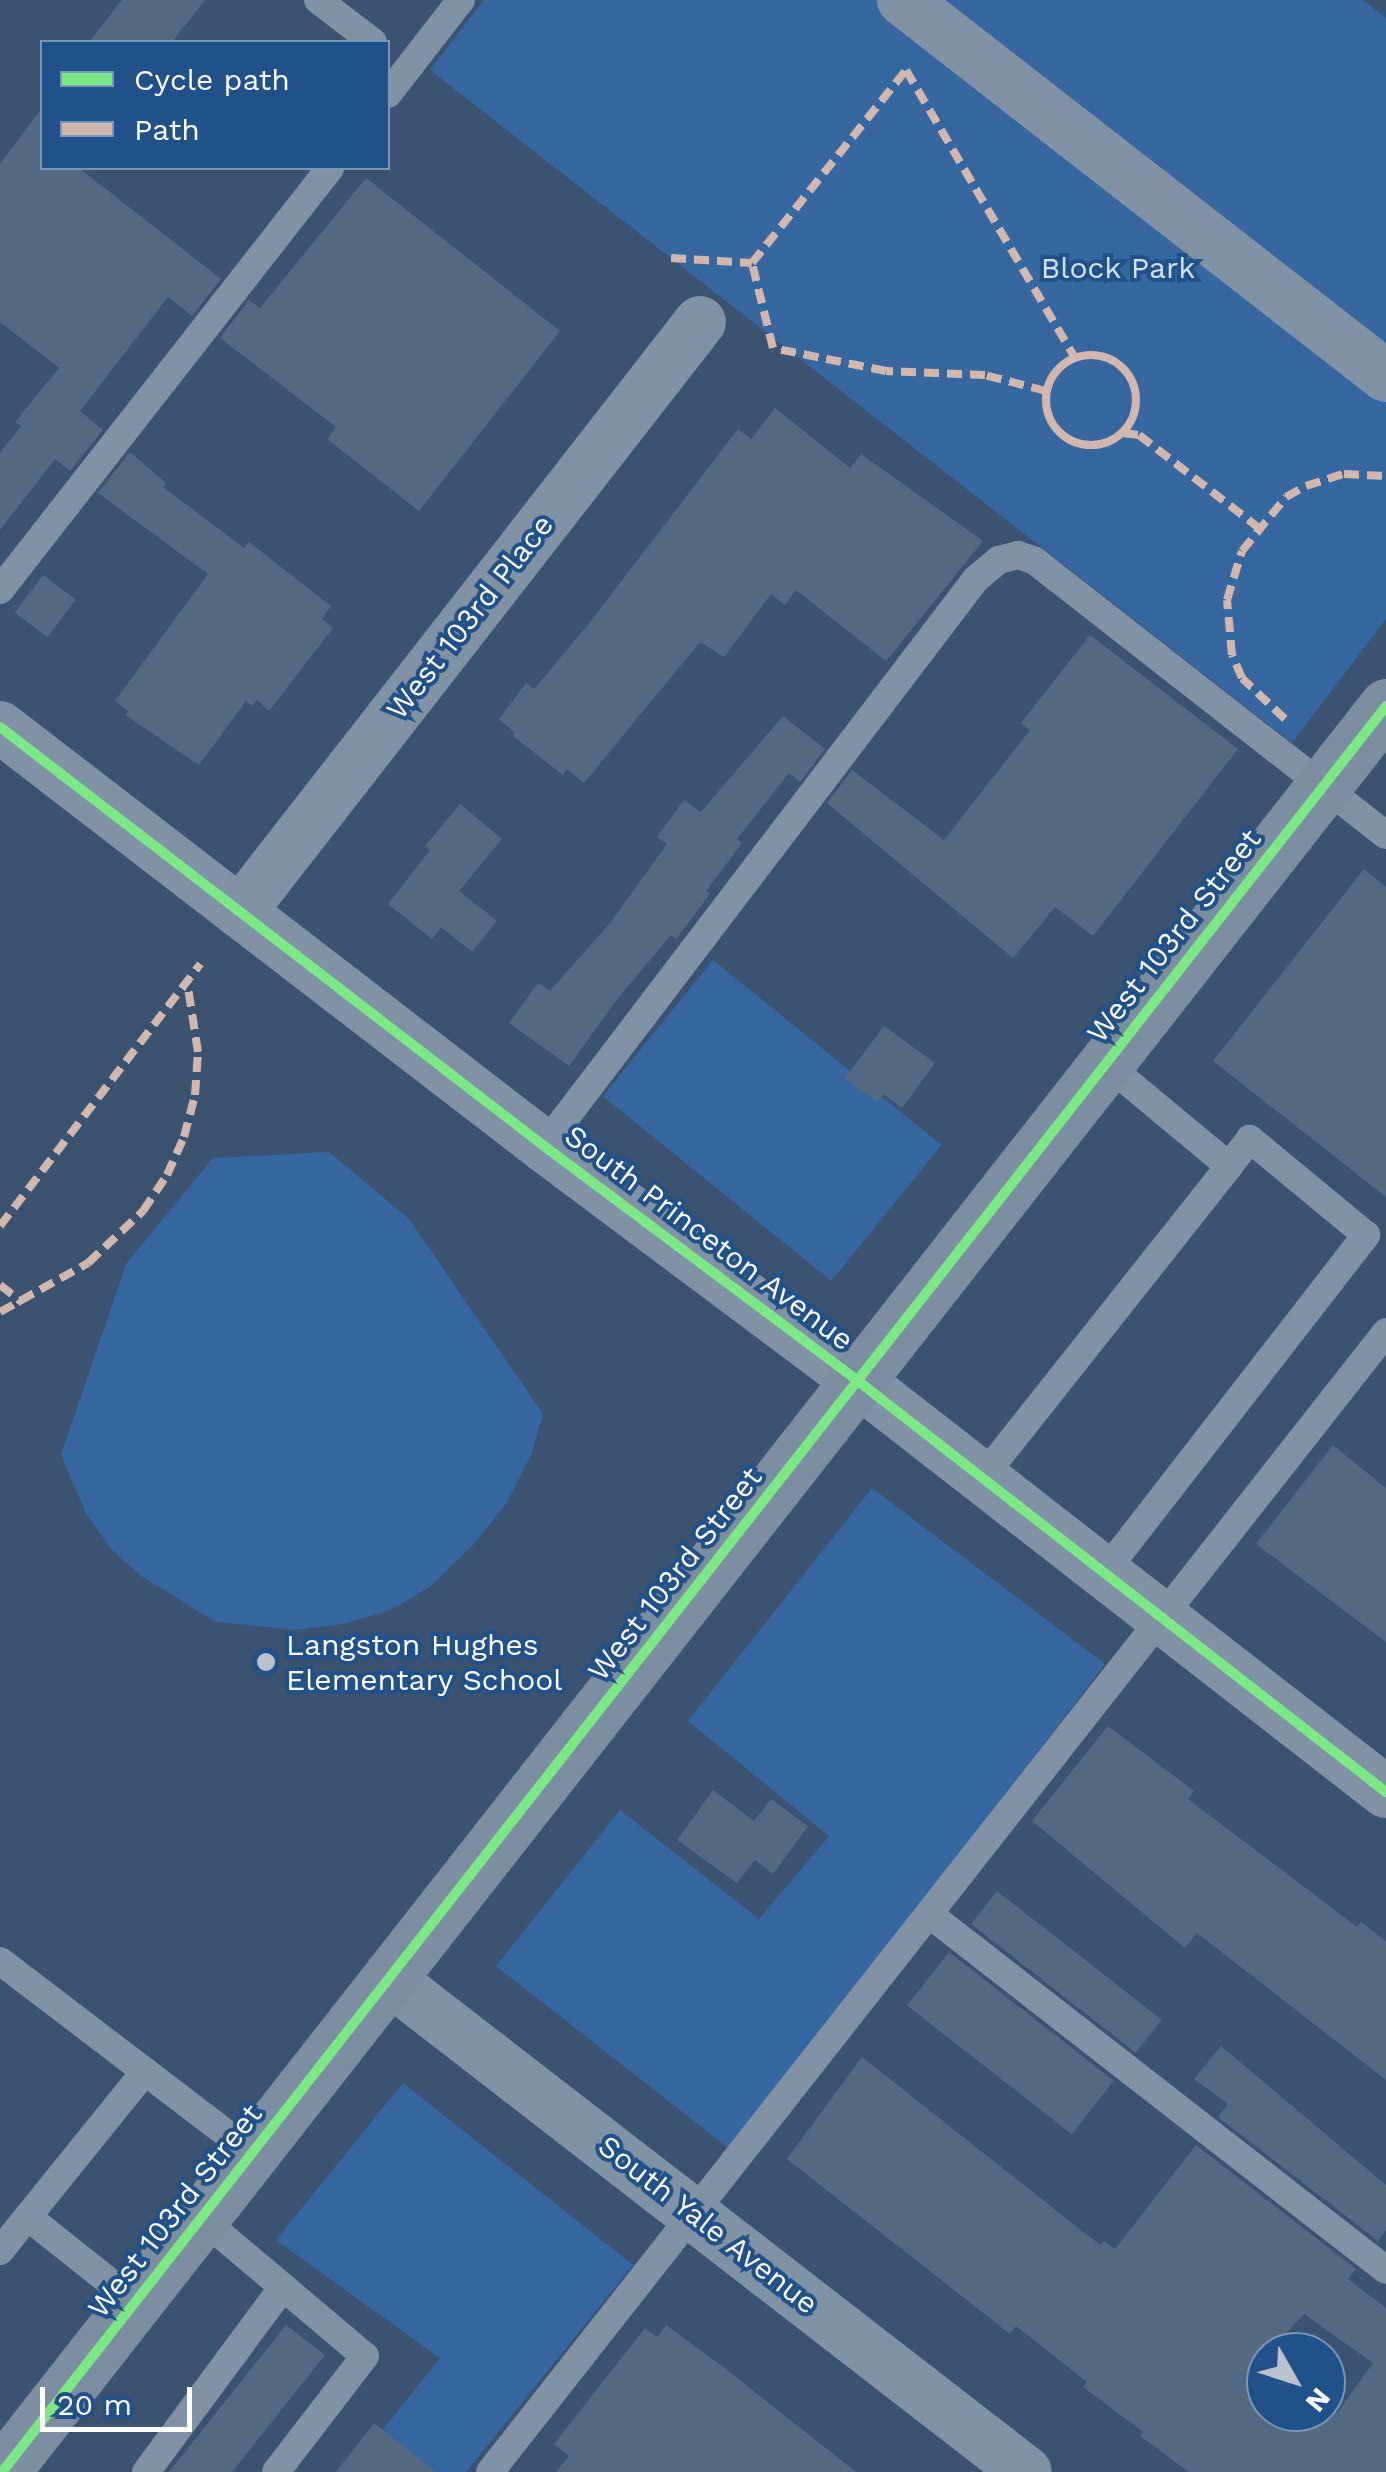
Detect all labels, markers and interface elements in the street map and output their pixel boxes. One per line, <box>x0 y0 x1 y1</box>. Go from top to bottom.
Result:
legend <box>40 40 390 170</box>
text: Cycle path <box>134 62 290 97</box>
text: Path <box>134 112 200 147</box>
park label: Block Park <box>1040 250 1196 286</box>
street label: West 103rd Place <box>379 507 561 727</box>
street label: West 103rd Street <box>1079 822 1269 1050</box>
street label: South Princeton Avenue <box>557 1117 861 1359</box>
street label: West 103rd Street <box>580 1460 770 1688</box>
place label: Langston Hughes Elementary School <box>286 1627 563 1698</box>
marker: Langston Hughes Elementary School <box>255 1651 277 1673</box>
street label: West 103rd Street <box>80 2097 270 2325</box>
street label: South Yale Avenue <box>590 2127 826 2323</box>
north arrow <box>1246 2332 1346 2432</box>
scale bar <box>45 2367 198 2429</box>
text: N <box>1299 2381 1338 2418</box>
text: 20 m <box>57 2387 132 2422</box>

